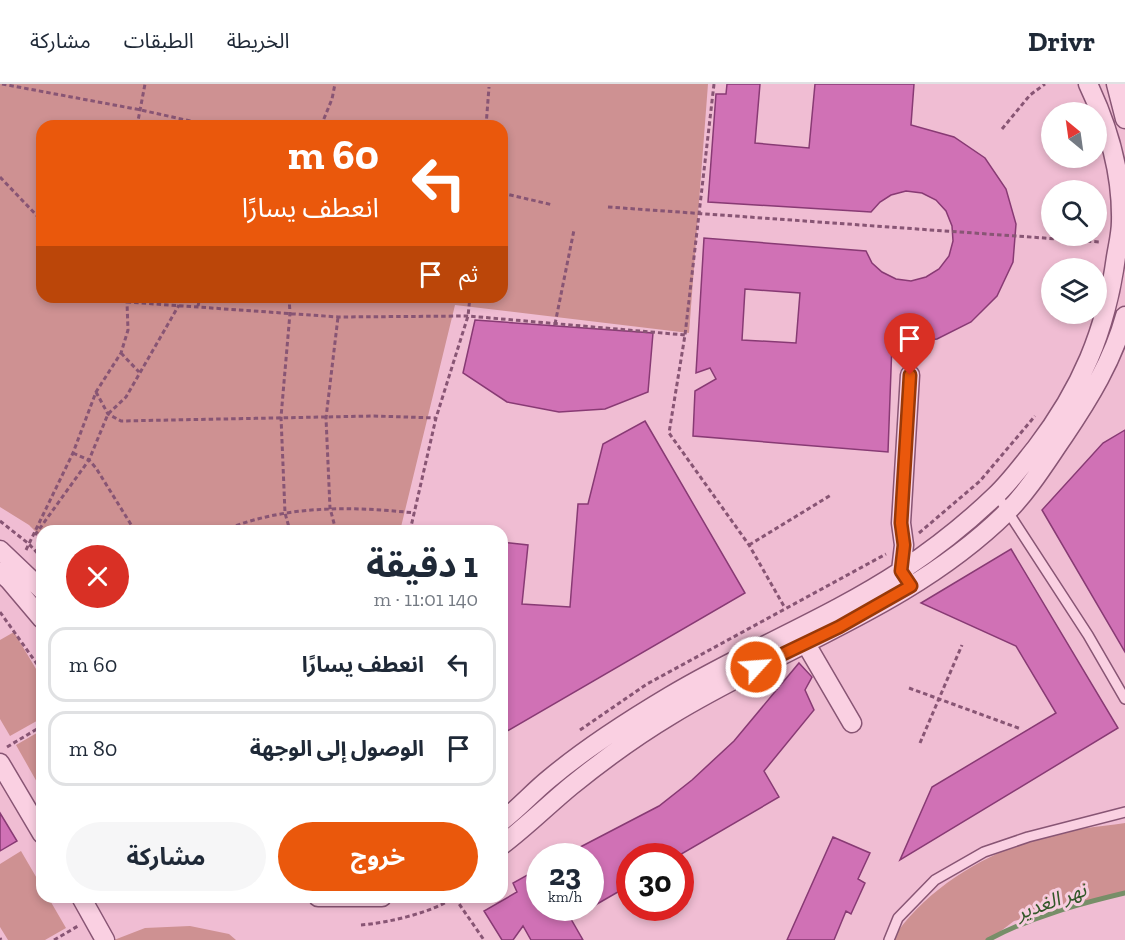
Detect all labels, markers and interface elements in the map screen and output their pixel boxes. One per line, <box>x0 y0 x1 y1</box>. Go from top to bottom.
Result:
text: Drivr <box>1028 25 1095 58</box>
text: مشاركة <box>30 28 91 53</box>
text: الطبقات <box>124 28 194 53</box>
text: الخريطة <box>227 28 290 53</box>
north arrow <box>1041 102 1107 168</box>
map controls <box>1041 102 1107 324</box>
text: 60 m <box>288 129 379 180</box>
icon: left <box>400 144 478 222</box>
button: search <box>1041 180 1107 246</box>
text: انعطف يسارًا <box>242 192 379 224</box>
icon: arrive <box>414 258 447 291</box>
button: layers <box>1041 258 1107 324</box>
text: ثم <box>459 261 478 288</box>
pin <box>884 313 935 375</box>
icon: arrive <box>893 322 926 355</box>
text: 1 دقيقة <box>366 543 478 586</box>
button: close <box>66 545 129 608</box>
text: 140 m · 11:01 <box>374 587 478 611</box>
position arrow <box>724 635 788 699</box>
icon: left <box>442 648 475 681</box>
text: 60 m <box>69 651 117 678</box>
text: انعطف يسارًا <box>302 651 424 678</box>
icon: arrive <box>442 732 475 765</box>
text: 80 m <box>69 735 118 762</box>
text: الوصول إلى الوجهة <box>250 735 424 762</box>
button: مشاركة <box>66 822 266 891</box>
button: خروج <box>278 822 478 891</box>
speed limit sign: 30 <box>616 843 694 921</box>
text: 23 <box>549 857 581 893</box>
water label: نهر الغدير <box>1011 877 1091 925</box>
text: km/h <box>548 888 582 906</box>

